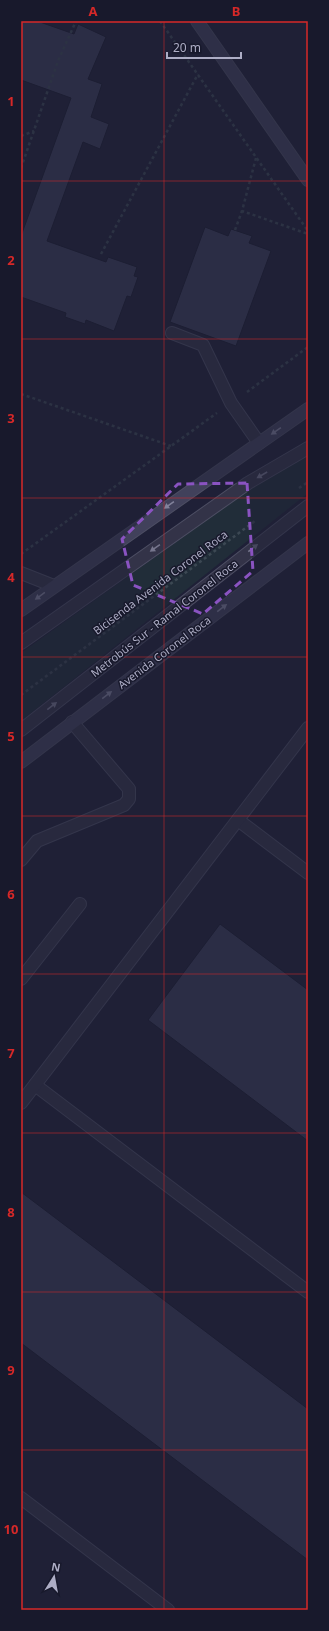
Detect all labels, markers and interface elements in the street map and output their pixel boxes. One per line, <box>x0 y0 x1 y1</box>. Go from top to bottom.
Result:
text: A <box>89 2 98 20</box>
text: B <box>232 2 240 20</box>
scale bar <box>167 34 241 60</box>
text: 20 m <box>173 39 201 56</box>
text: 1 <box>7 92 15 110</box>
text: 2 <box>7 251 15 269</box>
text: 3 <box>7 409 15 427</box>
one-way arrow <box>271 427 281 435</box>
one-way arrow <box>256 471 268 478</box>
one-way arrow <box>164 501 175 509</box>
street label: Bicisenda Avenida Coronel Roca <box>90 526 230 638</box>
one-way arrow <box>150 544 160 552</box>
one-way arrow <box>248 544 259 553</box>
street label: Metrobús Sur - Ramal Coronel Roca <box>87 556 241 680</box>
text: 4 <box>7 568 15 586</box>
one-way arrow <box>35 592 45 600</box>
one-way arrow <box>216 604 227 613</box>
street label: Avenida Coronel Roca <box>115 612 213 692</box>
one-way arrow <box>102 691 113 700</box>
one-way arrow <box>46 702 57 710</box>
text: 5 <box>7 727 15 745</box>
text: 6 <box>7 885 15 903</box>
text: 7 <box>7 1044 15 1062</box>
text: 8 <box>7 1203 15 1221</box>
text: 9 <box>7 1361 15 1379</box>
text: 10 <box>4 1520 18 1538</box>
north arrow <box>34 1557 74 1597</box>
text: N <box>50 1558 62 1575</box>

